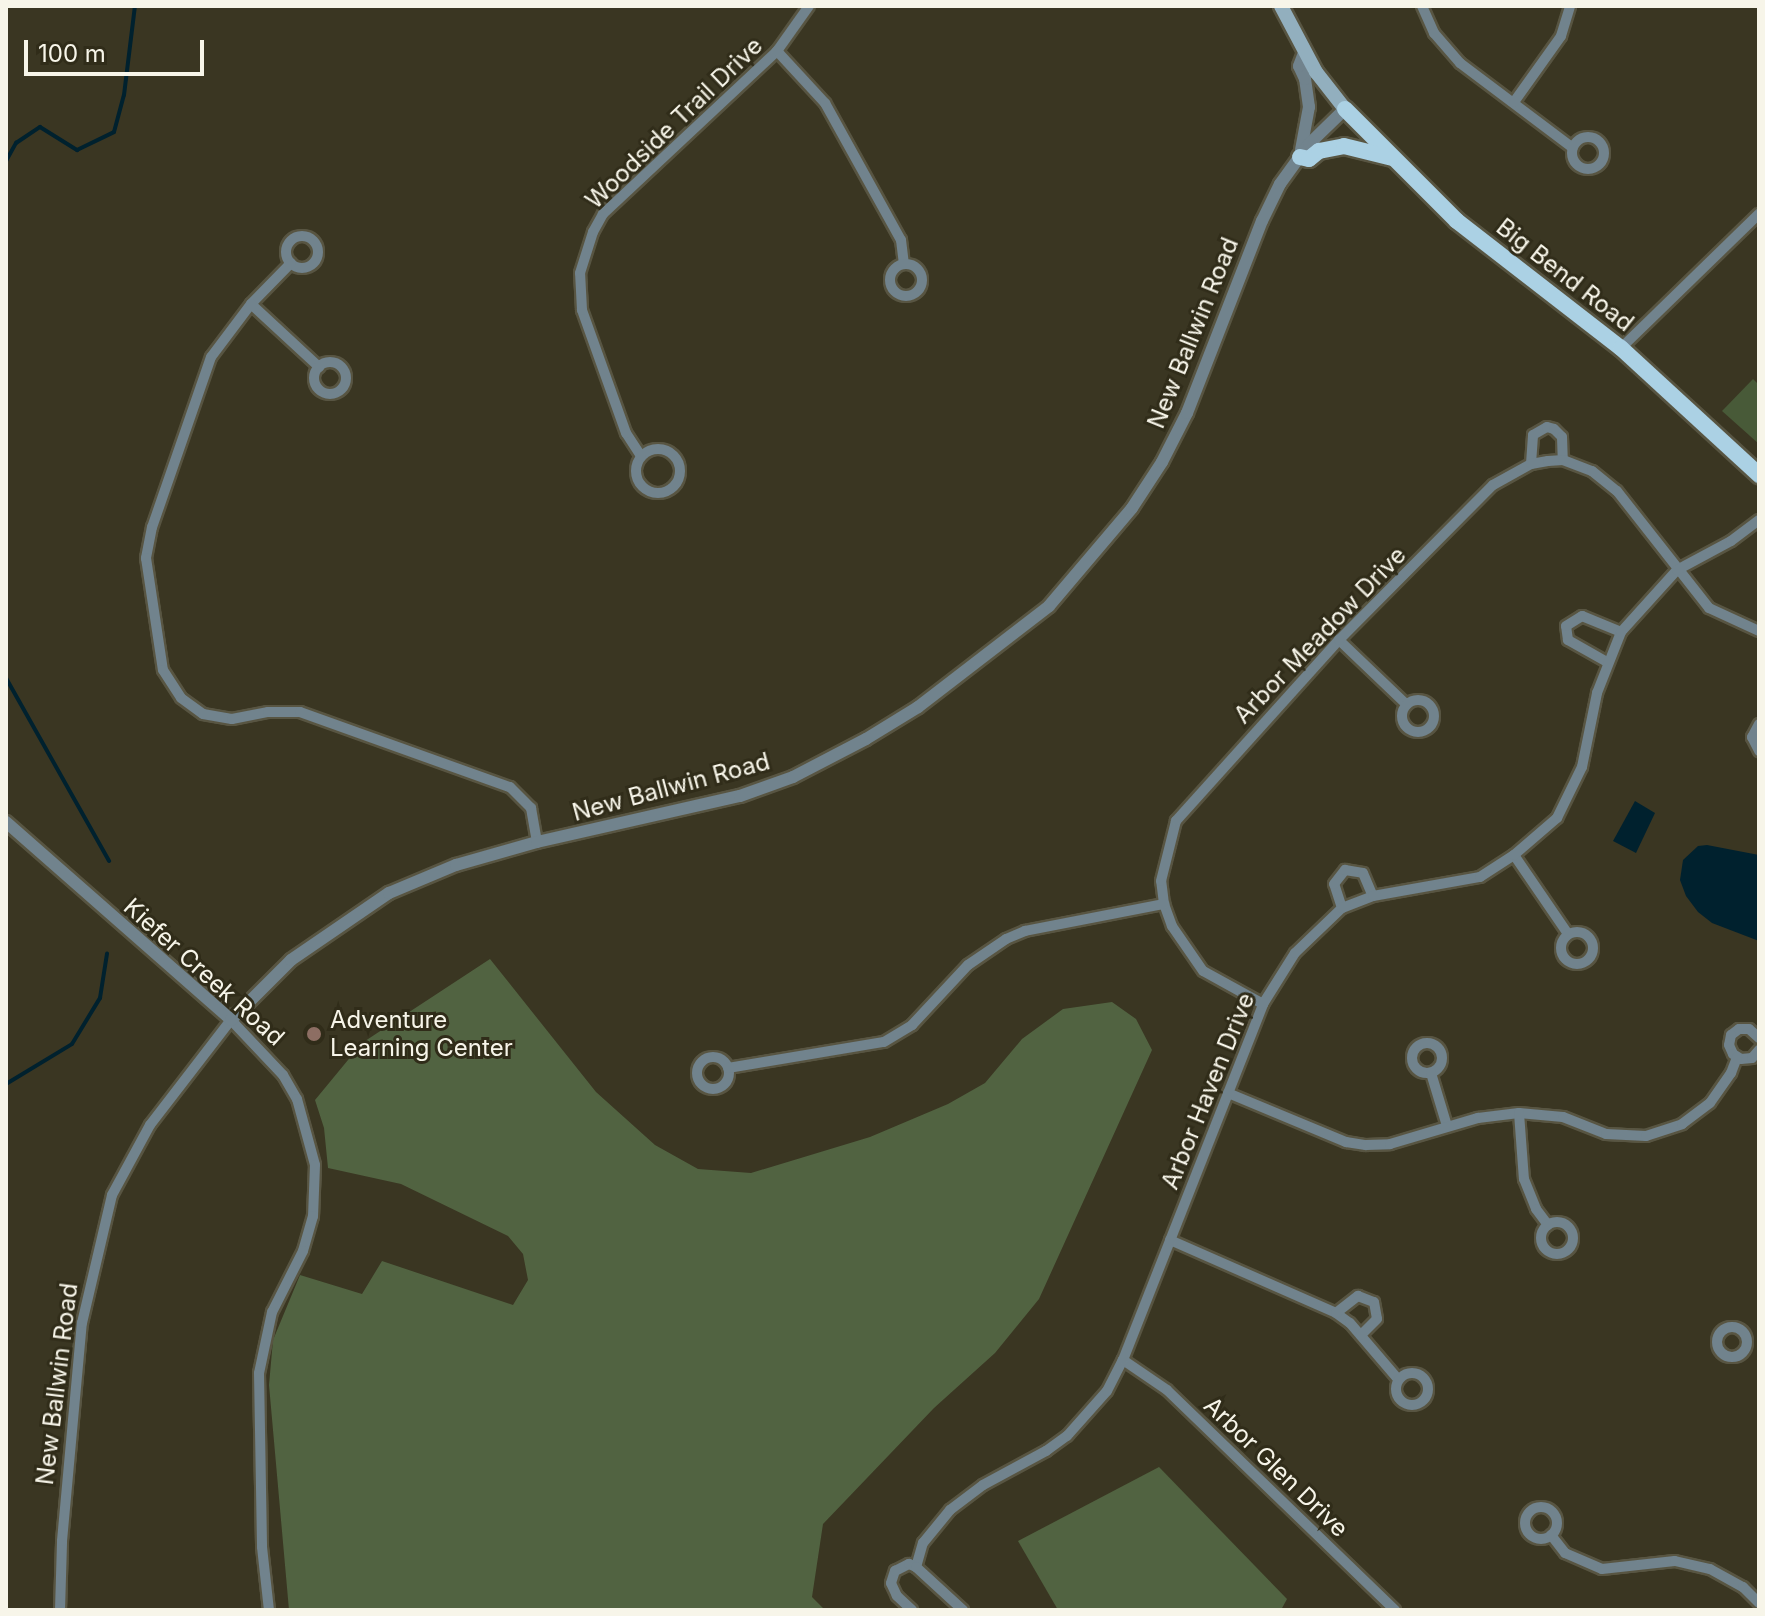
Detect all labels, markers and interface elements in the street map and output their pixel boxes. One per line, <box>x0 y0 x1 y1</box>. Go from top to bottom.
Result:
scale bar <box>28 24 208 74</box>
street label: Woodside Trail Drive <box>580 31 768 215</box>
text: 100 m <box>38 39 106 68</box>
street label: Big Bend Road <box>1491 212 1639 338</box>
street label: New Ballwin Road <box>1142 233 1244 433</box>
street label: Arbor Meadow Drive <box>1228 541 1412 729</box>
street label: New Ballwin Road <box>569 747 773 827</box>
street label: Kiefer Creek Road <box>118 892 290 1052</box>
street label: Arbor Haven Drive <box>1155 989 1261 1193</box>
place label: Adventure Learning Center <box>330 1006 513 1062</box>
marker: Adventure Learning Center <box>305 1025 323 1043</box>
street label: New Ballwin Road <box>30 1281 84 1487</box>
street label: Arbor Glen Drive <box>1198 1391 1354 1543</box>

